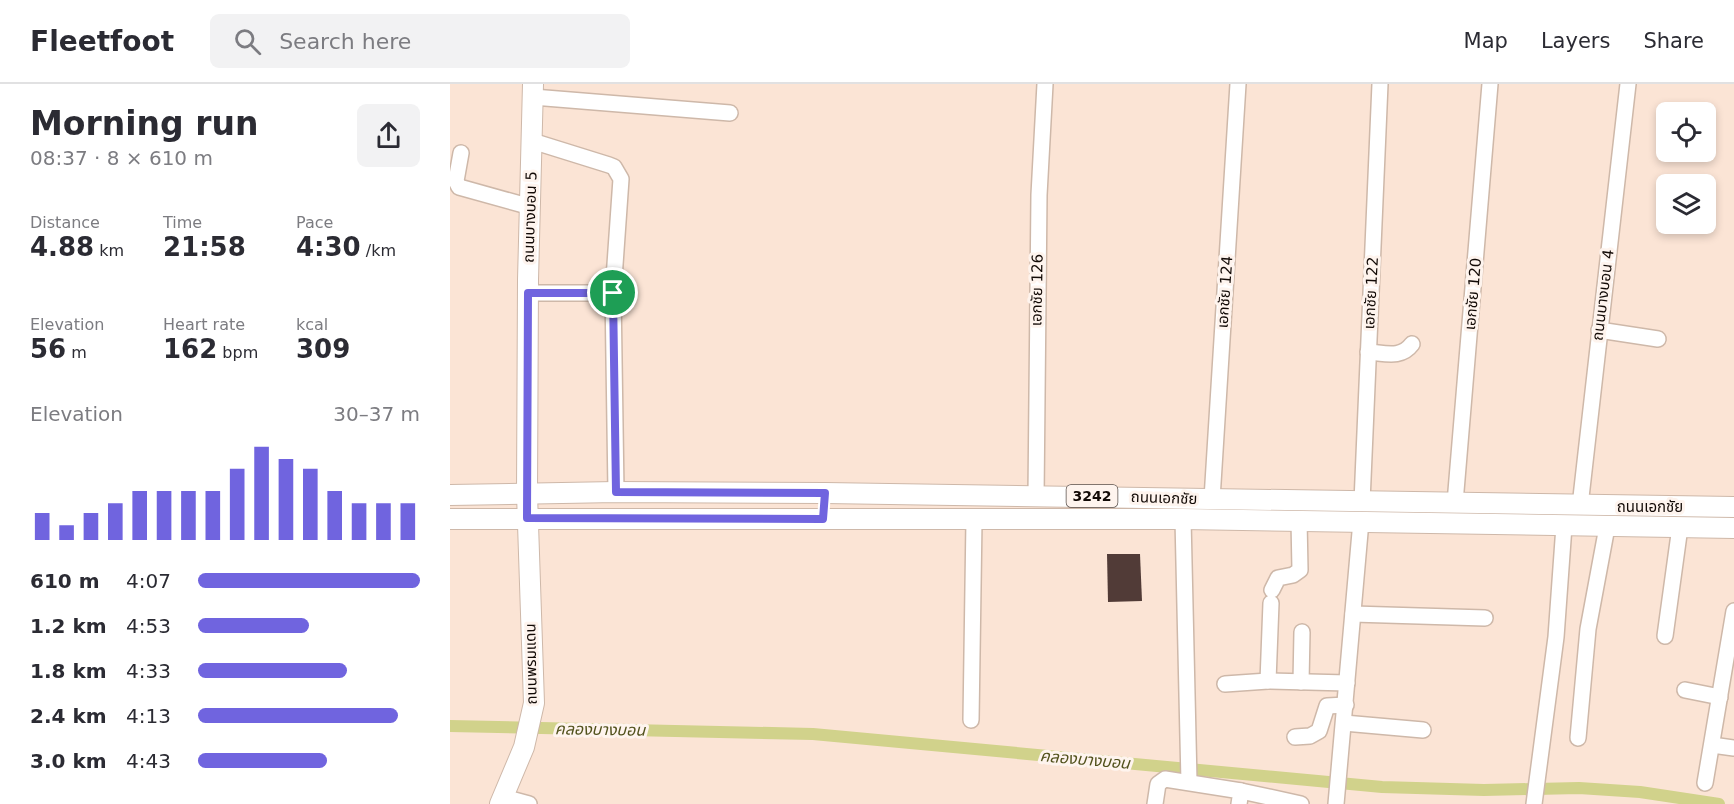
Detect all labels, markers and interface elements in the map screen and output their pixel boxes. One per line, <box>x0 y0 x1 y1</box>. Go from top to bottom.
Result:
search box <box>210 14 630 68</box>
text: Fleetfoot <box>30 25 174 58</box>
icon: search <box>231 25 264 58</box>
text: Search here <box>279 29 411 54</box>
text: Map <box>1464 29 1508 53</box>
text: Layers <box>1541 29 1610 53</box>
text: Share <box>1643 29 1704 53</box>
map controls <box>1656 102 1716 234</box>
button: locate <box>1656 102 1716 162</box>
text: Morning run <box>30 104 258 143</box>
button: share <box>357 104 420 167</box>
text: 08:37 · 8 × 610 m <box>30 146 213 170</box>
street label: ถนนบางบอน 5 <box>519 171 541 263</box>
button: layers <box>1656 174 1716 234</box>
text: Distance <box>30 213 100 232</box>
text: Time <box>163 213 202 232</box>
text: Pace <box>296 213 333 232</box>
text: 4.88 <box>30 232 94 262</box>
text: 21:58 <box>163 232 246 262</box>
text: 4:30 <box>296 232 361 262</box>
text: km <box>94 241 124 260</box>
text: /km <box>361 241 396 260</box>
street label: ถนนบางบอน 4 <box>1588 248 1618 342</box>
street label: เอกชัย 126 <box>1027 254 1047 326</box>
street label: เอกชัย 124 <box>1213 255 1237 329</box>
street label: เอกชัย 122 <box>1360 256 1382 330</box>
street label: เอกชัย 120 <box>1461 257 1485 331</box>
pin <box>587 267 638 318</box>
icon: arrive <box>596 276 629 309</box>
text: Elevation <box>30 315 104 334</box>
text: Heart rate <box>163 315 245 334</box>
text: kcal <box>296 315 328 334</box>
text: 56 <box>30 334 66 364</box>
text: 162 <box>163 334 217 364</box>
text: 309 <box>296 334 350 364</box>
text: m <box>66 343 87 362</box>
text: bpm <box>217 343 258 362</box>
text: Elevation <box>30 402 123 426</box>
text: 30–37 m <box>333 402 420 426</box>
road number: 3242 <box>1066 485 1118 507</box>
street label: ถนนเอกชัย <box>1130 488 1198 508</box>
street label: ถนนเอกชัย <box>1617 498 1683 516</box>
text: 610 m <box>30 569 100 593</box>
text: 4:07 <box>126 569 171 593</box>
text: 1.2 km <box>30 614 107 638</box>
text: 4:53 <box>126 614 171 638</box>
street label: ถนนพรมแดน <box>521 623 541 705</box>
text: 1.8 km <box>30 659 107 683</box>
text: 4:33 <box>126 659 171 683</box>
text: 2.4 km <box>30 704 107 728</box>
text: 4:13 <box>126 704 171 728</box>
water label: คลองบางบอน <box>555 719 646 740</box>
water label: คลองบางบอน <box>1039 746 1132 773</box>
text: 3.0 km <box>30 749 107 773</box>
text: 4:43 <box>126 749 171 773</box>

